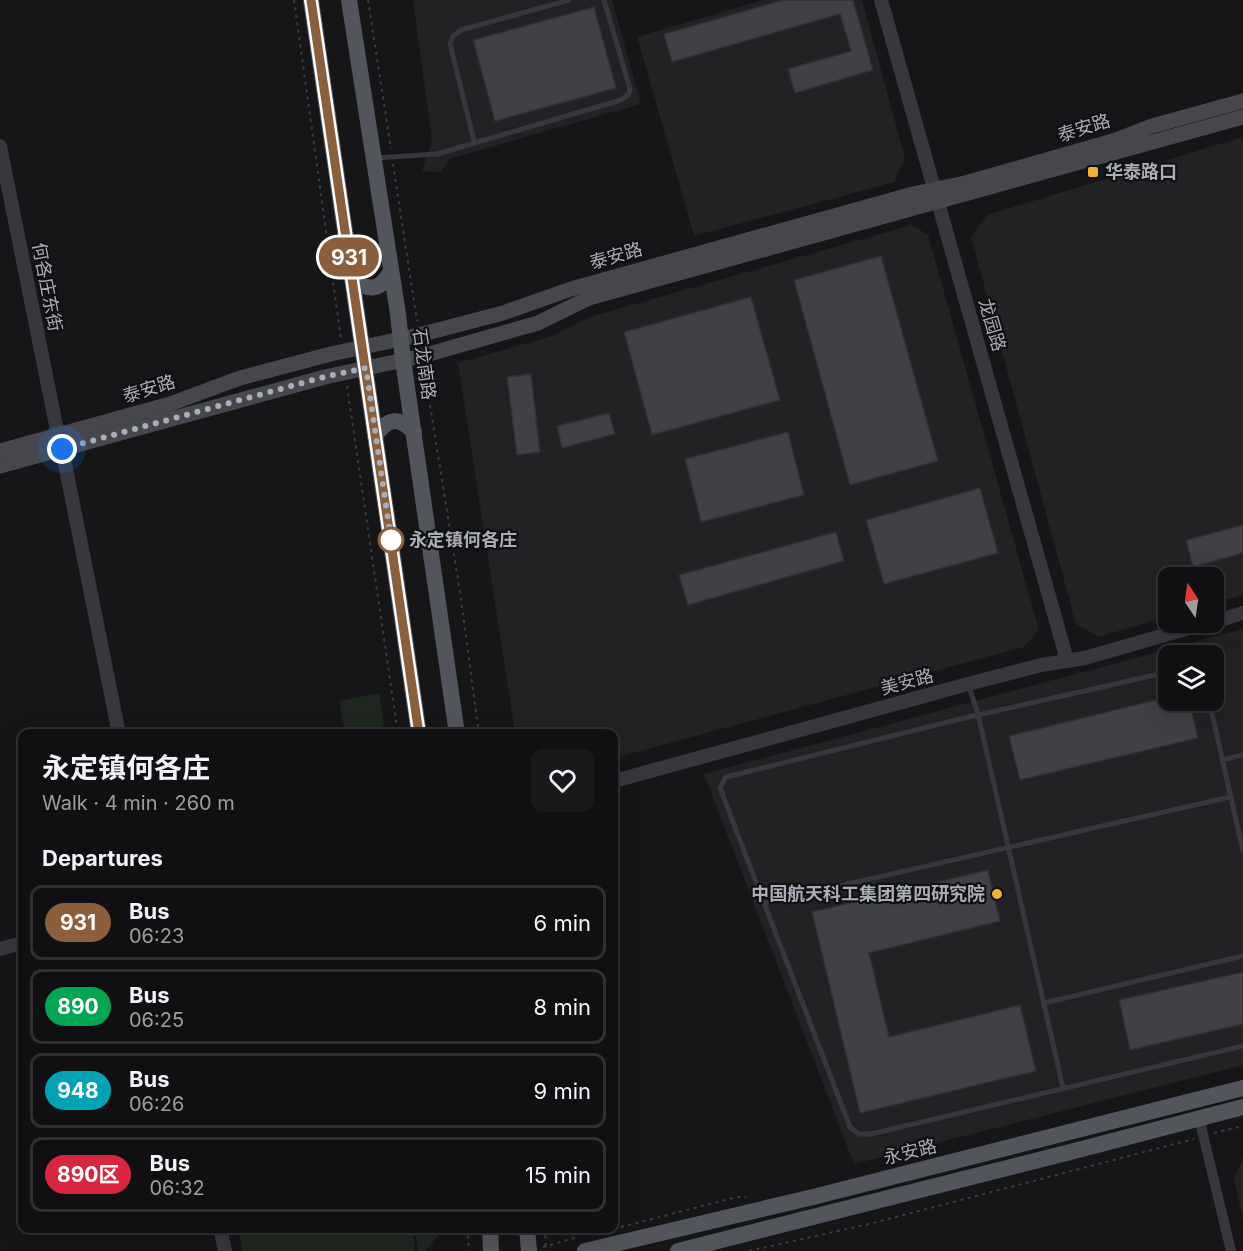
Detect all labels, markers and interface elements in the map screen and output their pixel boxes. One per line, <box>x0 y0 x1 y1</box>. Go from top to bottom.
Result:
street label: 泰安路 <box>1055 110 1113 145</box>
place label: 华泰路口 <box>1105 161 1177 182</box>
marker: 华泰路口 <box>1086 165 1100 179</box>
line badge: 931 <box>314 238 383 276</box>
street label: 泰安路 <box>587 238 645 273</box>
street label: 何各庄东街 <box>29 241 66 333</box>
text: 931 <box>331 245 367 270</box>
street label: 龙园路 <box>975 296 1010 354</box>
street label: 石龙南路 <box>409 327 440 401</box>
street label: 泰安路 <box>120 371 178 406</box>
your location <box>47 434 77 464</box>
marker: 永定镇何各庄 <box>378 527 404 553</box>
place label: 永定镇何各庄 <box>409 529 517 550</box>
north arrow <box>1158 567 1224 633</box>
map controls <box>1158 567 1224 711</box>
button: layers <box>1158 645 1224 711</box>
street label: 美安路 <box>878 664 936 699</box>
button: heart <box>531 749 594 812</box>
text: 永定镇何各庄 <box>42 751 210 785</box>
text: Walk · 4 min · 260 m <box>42 791 235 815</box>
text: Departures <box>42 845 163 871</box>
place label: 中国航天科工集团第四研究院 <box>751 883 985 904</box>
marker: 中国航天科工集团第四研究院 <box>990 887 1004 901</box>
text: Bus <box>129 898 170 924</box>
text: 931 <box>60 910 96 935</box>
text: 6 min <box>534 910 591 936</box>
text: 06:23 <box>129 924 184 948</box>
text: Bus <box>129 982 170 1008</box>
text: 890 <box>57 994 99 1019</box>
text: 8 min <box>534 994 591 1020</box>
text: 06:25 <box>129 1008 184 1032</box>
text: Bus <box>129 1066 170 1092</box>
text: 948 <box>57 1078 99 1103</box>
text: 9 min <box>534 1078 591 1104</box>
text: 06:26 <box>129 1092 184 1116</box>
street label: 永安路 <box>881 1135 939 1168</box>
text: Bus <box>149 1150 190 1176</box>
text: 890区 <box>57 1162 119 1187</box>
text: 15 min <box>525 1162 591 1188</box>
text: 06:32 <box>149 1176 205 1200</box>

